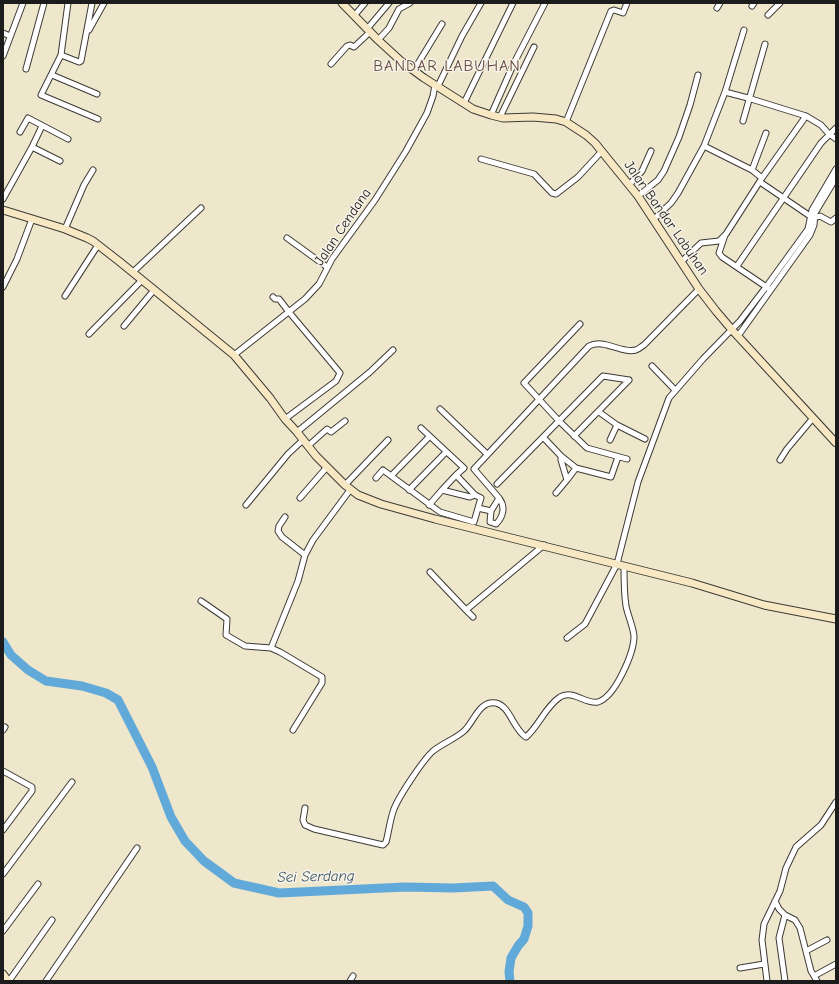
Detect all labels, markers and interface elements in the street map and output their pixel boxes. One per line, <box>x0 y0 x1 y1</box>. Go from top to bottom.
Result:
district label: BANDAR LABUHAN <box>373 56 521 76</box>
street label: Jalan Bandar Labuhan <box>620 157 712 279</box>
street label: Jalan Cendana <box>311 185 375 269</box>
water label: Sei Serdang <box>277 867 355 887</box>

